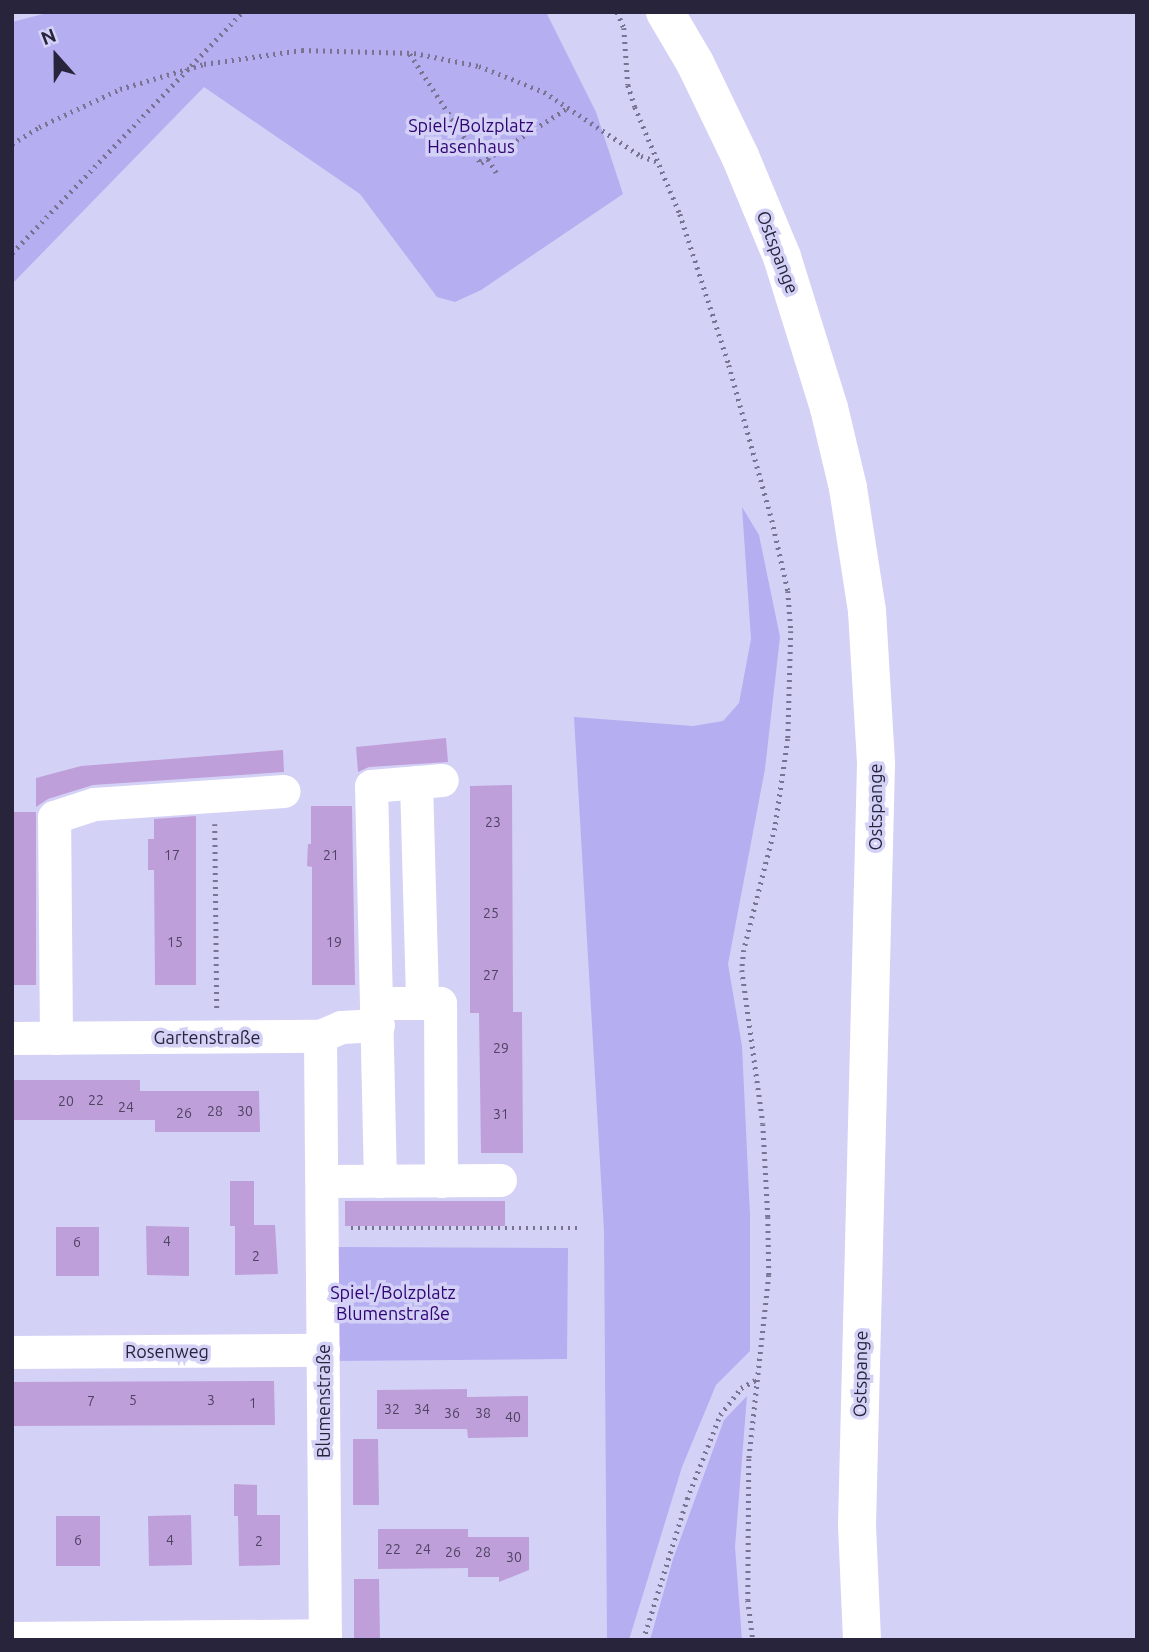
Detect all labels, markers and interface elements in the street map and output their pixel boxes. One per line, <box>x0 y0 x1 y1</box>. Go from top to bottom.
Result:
north arrow <box>21 21 91 91</box>
text: N <box>38 24 59 49</box>
park label: Spiel-/Bolzplatz Hasenhaus <box>408 115 534 158</box>
street label: Ostspange <box>752 208 804 296</box>
street label: Ostspange <box>864 763 886 851</box>
house number: 23 <box>485 814 501 830</box>
house number: 17 <box>164 847 180 863</box>
house number: 21 <box>323 847 339 863</box>
house number: 25 <box>483 905 499 921</box>
house number: 15 <box>167 934 183 950</box>
house number: 19 <box>326 934 342 950</box>
house number: 27 <box>483 967 499 983</box>
street label: Gartenstraße <box>154 1026 260 1048</box>
house number: 29 <box>493 1040 509 1056</box>
house number: 22 <box>88 1092 104 1108</box>
house number: 20 <box>58 1093 74 1109</box>
house number: 24 <box>118 1099 134 1115</box>
house number: 28 <box>207 1103 223 1119</box>
house number: 30 <box>237 1103 253 1119</box>
house number: 26 <box>176 1105 192 1121</box>
house number: 31 <box>493 1106 509 1122</box>
house number: 4 <box>163 1233 171 1249</box>
house number: 6 <box>73 1234 81 1250</box>
house number: 2 <box>252 1248 260 1264</box>
park label: Spiel-/Bolzplatz Blumenstraße <box>330 1282 456 1324</box>
street label: Ostspange <box>848 1330 872 1418</box>
street label: Rosenweg <box>125 1340 209 1362</box>
street label: Blumenstraße <box>312 1344 334 1458</box>
house number: 5 <box>129 1392 137 1408</box>
house number: 3 <box>207 1392 215 1408</box>
house number: 7 <box>87 1393 95 1409</box>
house number: 1 <box>249 1395 257 1411</box>
house number: 32 <box>384 1401 400 1417</box>
house number: 34 <box>414 1401 430 1417</box>
house number: 36 <box>444 1405 460 1421</box>
house number: 38 <box>475 1405 491 1421</box>
house number: 40 <box>505 1409 521 1425</box>
house number: 6 <box>74 1532 82 1548</box>
house number: 4 <box>166 1532 174 1548</box>
house number: 2 <box>255 1533 263 1549</box>
house number: 22 <box>385 1541 401 1557</box>
house number: 24 <box>415 1541 431 1557</box>
house number: 26 <box>445 1544 461 1560</box>
house number: 28 <box>475 1544 491 1560</box>
house number: 30 <box>506 1549 522 1565</box>

